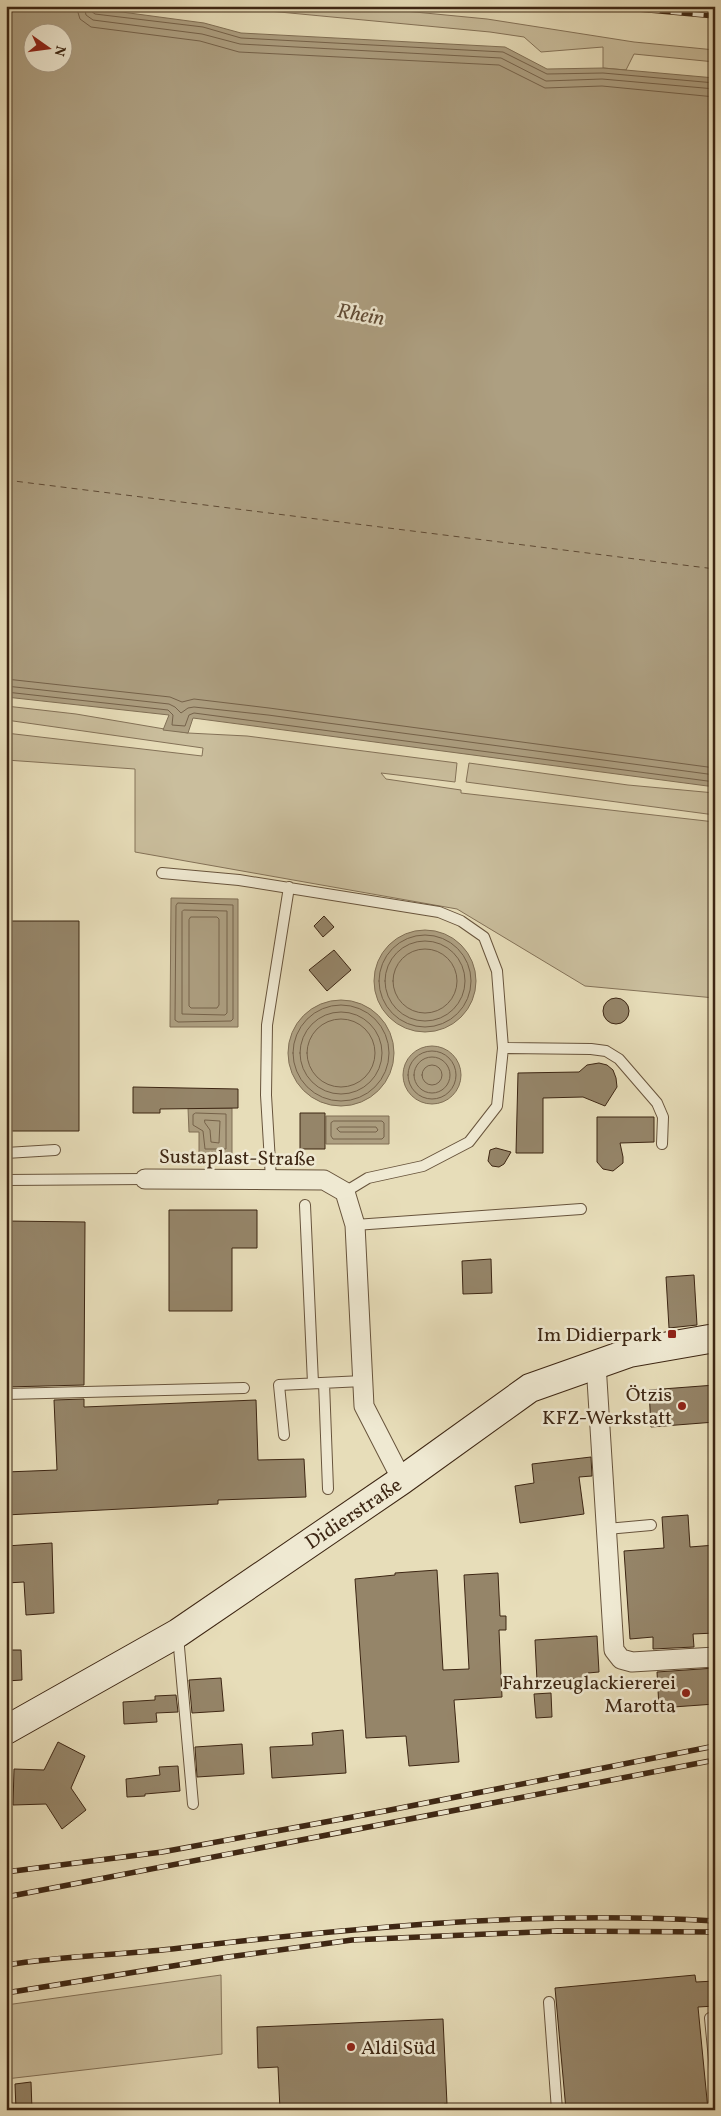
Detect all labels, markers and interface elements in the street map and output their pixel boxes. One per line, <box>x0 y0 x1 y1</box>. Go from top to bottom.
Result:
north arrow <box>22 22 72 72</box>
text: N <box>49 44 70 58</box>
water label: Rhein <box>335 297 387 334</box>
street label: Sustaplast-Straße <box>158 1144 315 1174</box>
place label: Im Didierpark <box>537 1322 662 1350</box>
marker: Im Didierpark <box>666 1328 678 1340</box>
place label: Ötzis KFZ-Werkstatt <box>542 1382 672 1433</box>
marker: Ötzis KFZ-Werkstatt <box>676 1400 688 1412</box>
street label: Didierstraße <box>300 1472 408 1557</box>
place label: Fahrzeuglackiererei Marotta <box>502 1670 676 1721</box>
marker: Fahrzeuglackiererei Marotta <box>680 1687 692 1699</box>
place label: Aldi Süd <box>361 2035 436 2063</box>
marker: Aldi Süd <box>345 2041 357 2053</box>

